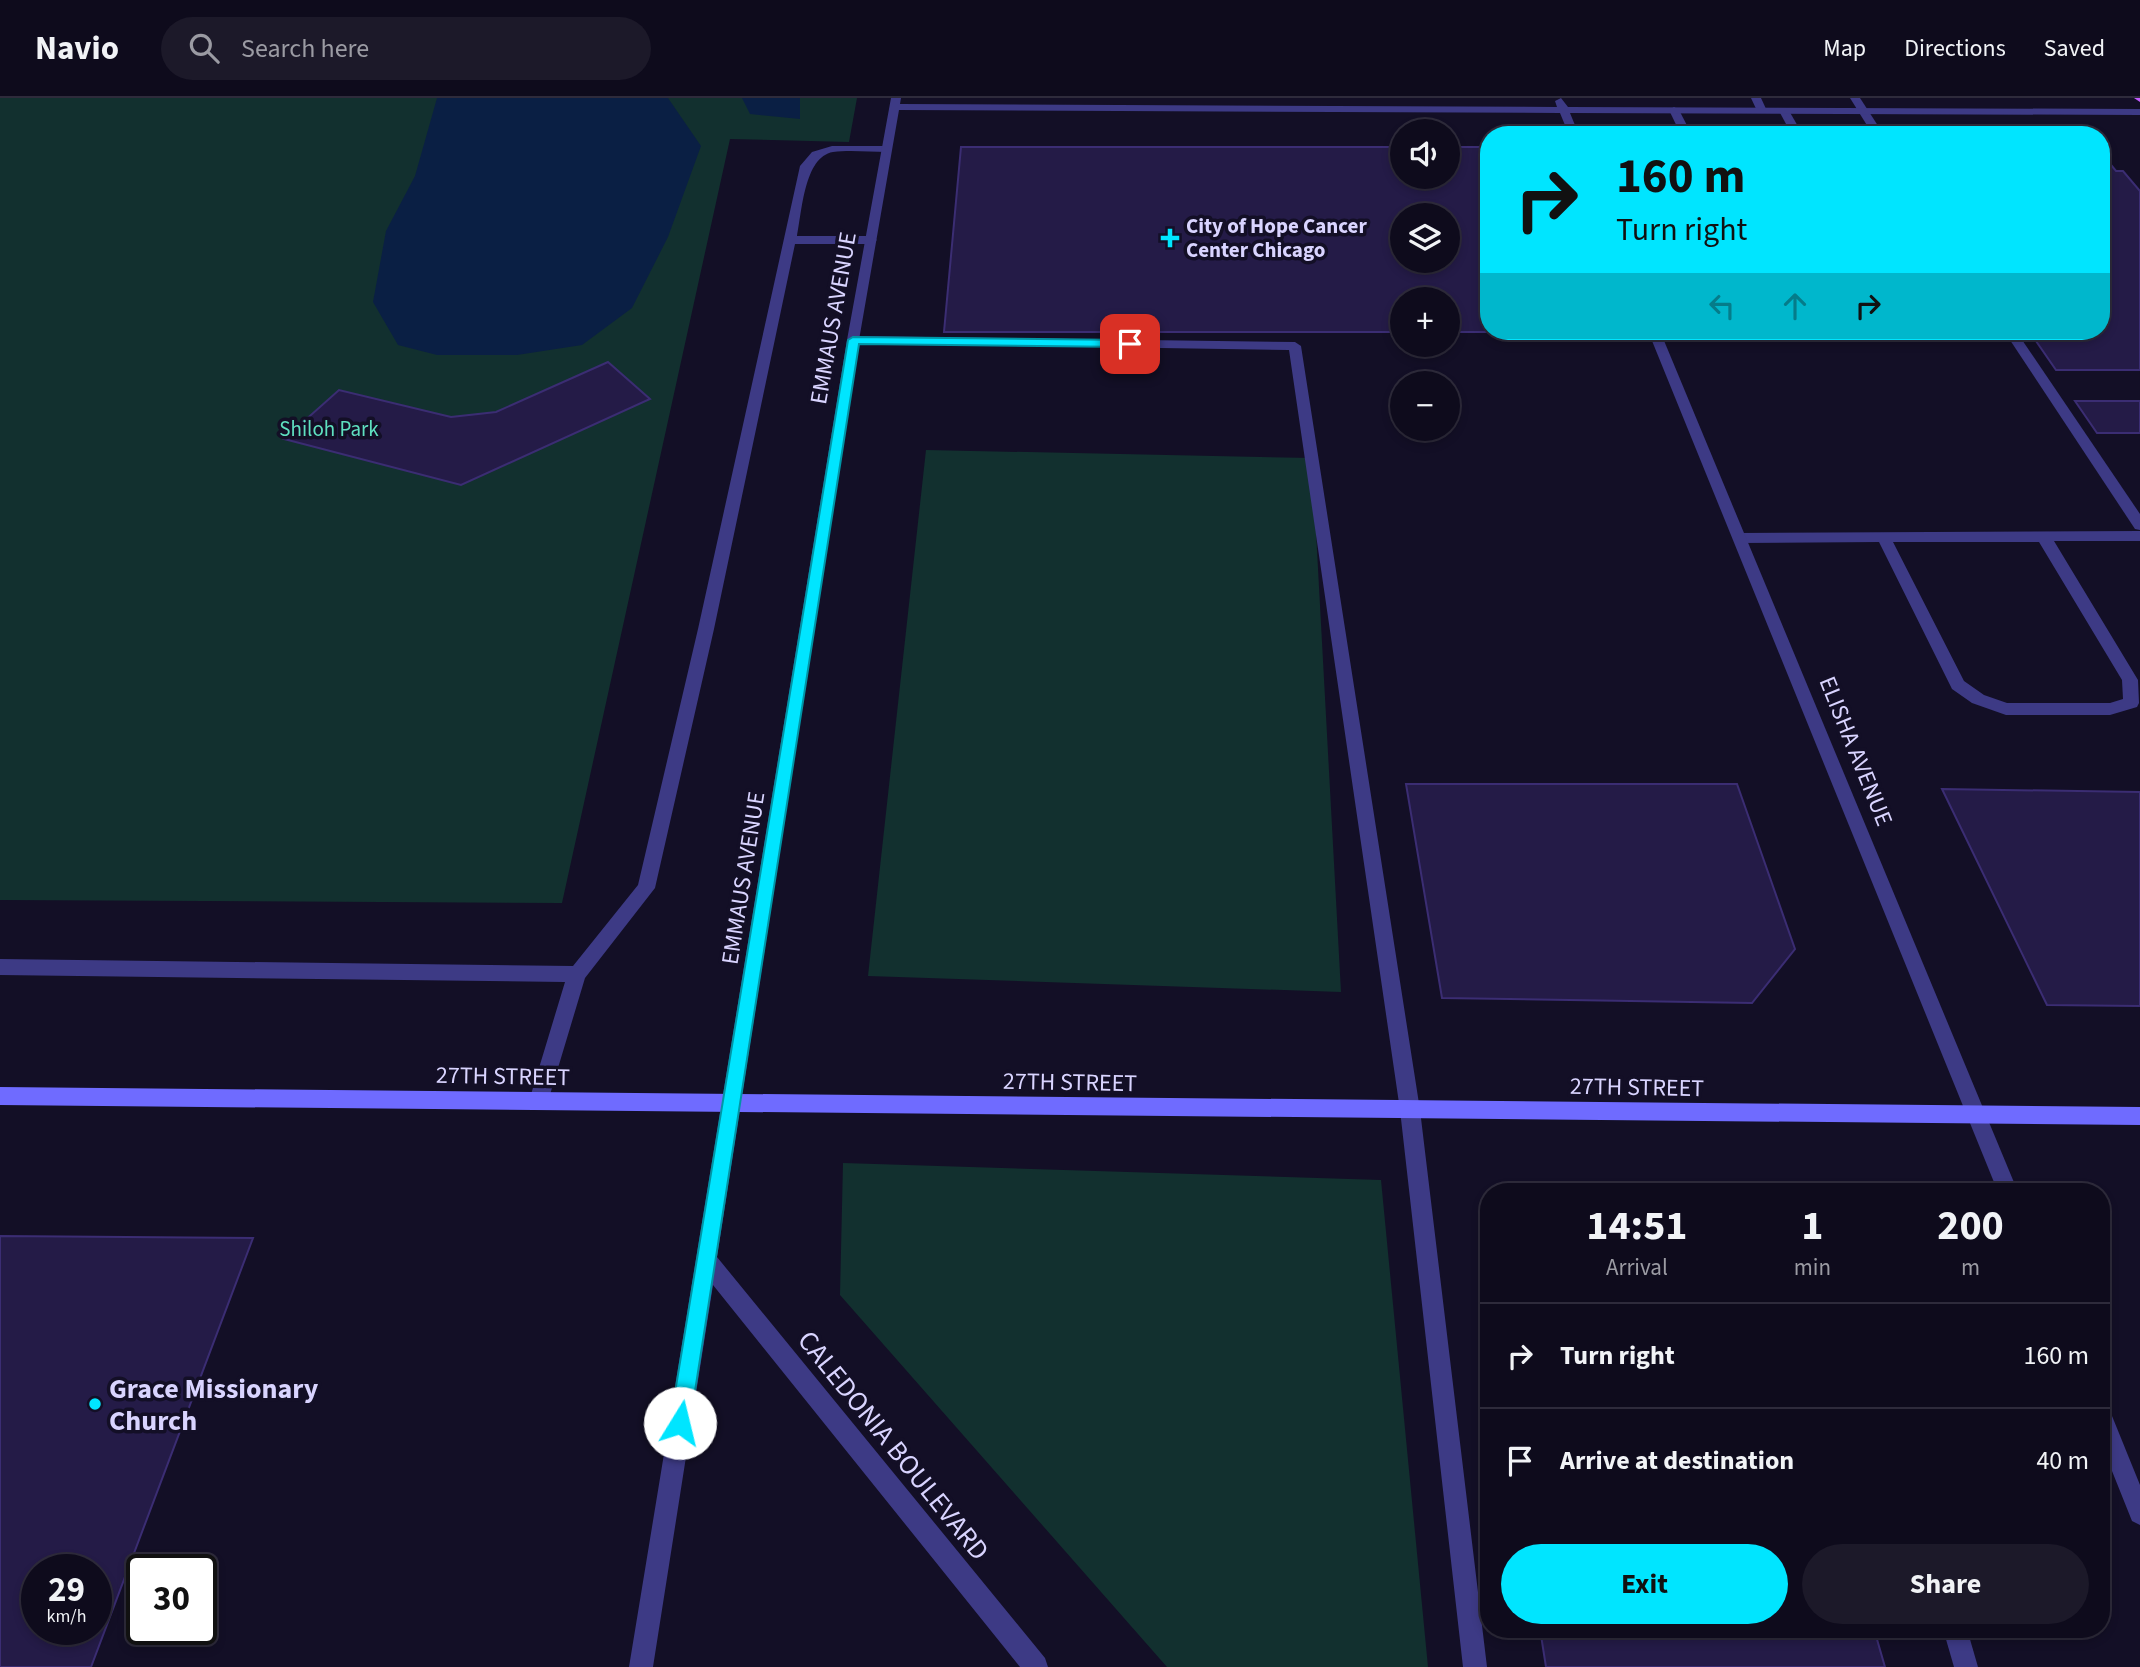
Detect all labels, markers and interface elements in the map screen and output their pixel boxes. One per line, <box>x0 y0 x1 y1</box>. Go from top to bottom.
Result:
search box <box>161 17 651 80</box>
text: Navio <box>35 25 119 72</box>
icon: search <box>185 29 223 67</box>
text: Search here <box>241 30 369 67</box>
text: Map <box>1823 31 1866 66</box>
text: Directions <box>1904 31 2006 66</box>
text: Saved <box>2044 31 2105 66</box>
map controls <box>1390 119 1460 441</box>
button: sound <box>1390 119 1460 189</box>
text: 160 m <box>1616 142 1745 212</box>
icon: right <box>1501 154 1592 245</box>
button: layers <box>1390 203 1460 273</box>
text: Turn right <box>1616 207 1747 253</box>
place label: City of Hope Cancer Center Chicago <box>1186 211 1367 265</box>
marker: City of Hope Cancer Center Chicago <box>1160 228 1180 248</box>
street label: EMMAUS AVENUE <box>801 229 866 407</box>
button: + <box>1390 287 1460 357</box>
icon: left <box>1703 287 1741 325</box>
icon: ahead <box>1776 287 1814 325</box>
icon: right <box>1849 287 1887 325</box>
pin <box>1100 314 1160 374</box>
icon: arrive <box>1111 325 1149 363</box>
button: − <box>1390 371 1460 441</box>
park label: Shiloh Park <box>279 414 379 444</box>
street label: ELISHA AVENUE <box>1810 671 1901 831</box>
street label: EMMAUS AVENUE <box>713 789 774 967</box>
street label: 27TH STREET <box>436 1058 571 1095</box>
street label: 27TH STREET <box>1003 1064 1138 1101</box>
street label: 27TH STREET <box>1570 1069 1705 1106</box>
text: 14:51 <box>1586 1196 1688 1256</box>
text: 1 <box>1801 1196 1823 1256</box>
text: 200 <box>1937 1196 2004 1256</box>
text: Arrival <box>1606 1251 1668 1284</box>
text: min <box>1794 1251 1831 1284</box>
text: m <box>1961 1251 1980 1284</box>
street label: CALEDONIA BOULEVARD <box>788 1322 999 1569</box>
icon: right <box>1501 1337 1539 1375</box>
text: Turn right <box>1560 1337 1675 1374</box>
text: 160 m <box>2023 1337 2089 1374</box>
place label: Grace Missionary Church <box>109 1369 319 1441</box>
position arrow <box>643 1386 717 1460</box>
marker: Grace Missionary Church <box>87 1396 103 1412</box>
icon: arrive <box>1501 1442 1539 1480</box>
text: Arrive at destination <box>1560 1442 1794 1479</box>
text: 40 m <box>2036 1442 2089 1479</box>
button: Exit <box>1501 1544 1788 1624</box>
button: Share <box>1802 1544 2089 1624</box>
speed limit sign: 30 <box>126 1554 217 1645</box>
text: 29 <box>48 1565 85 1615</box>
text: km/h <box>47 1604 86 1629</box>

